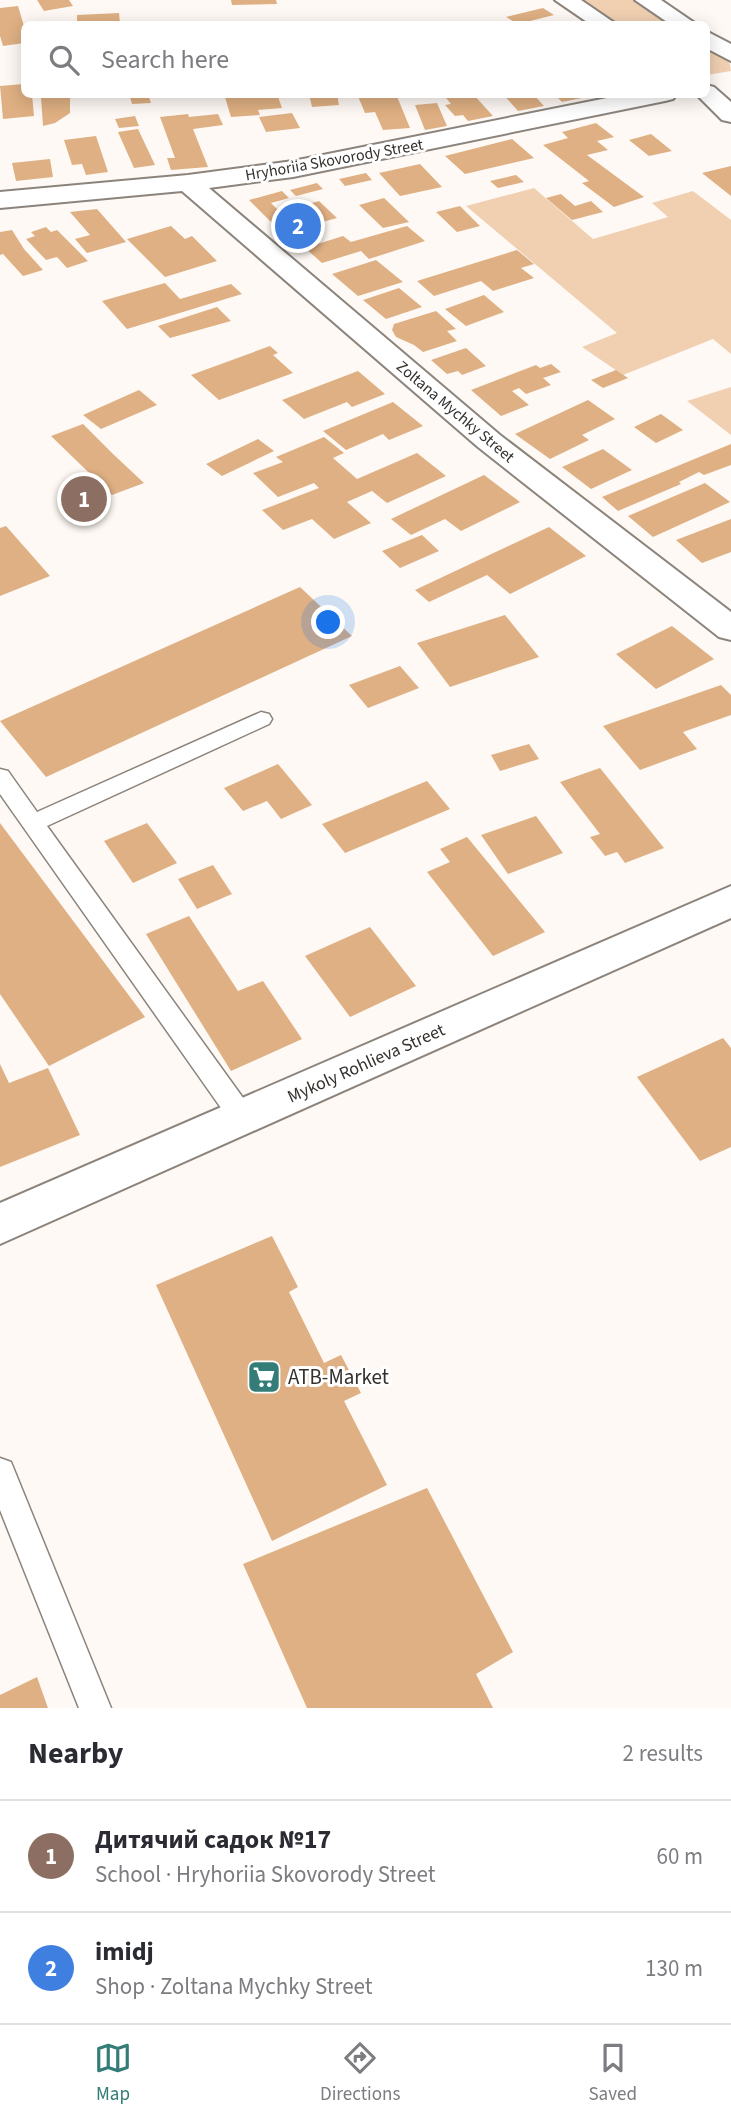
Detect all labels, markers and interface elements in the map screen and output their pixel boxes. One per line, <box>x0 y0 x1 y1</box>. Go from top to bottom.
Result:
search box <box>21 21 710 98</box>
icon: search <box>45 41 83 79</box>
text: Search here <box>101 41 229 78</box>
street label: Hryhoriia Skovorody Street <box>243 133 426 186</box>
pin: 2 <box>275 200 321 252</box>
street label: Zoltana Mychky Street <box>392 356 520 468</box>
pin: 1 <box>61 473 107 525</box>
your location <box>311 605 345 639</box>
street label: Mykoly Rohlieva Street <box>284 1017 449 1109</box>
supermarket icon: ATB-Market <box>245 1358 283 1396</box>
place label: ATB-Market <box>288 1362 389 1392</box>
text: Nearby <box>28 1732 123 1775</box>
text: 2 results <box>623 1737 703 1770</box>
text: Дитячий садок №17 <box>95 1821 331 1858</box>
text: 1 <box>45 1840 57 1873</box>
text: 60 m <box>656 1840 703 1873</box>
text: School · Hryhoriia Skovorody Street <box>95 1858 435 1891</box>
text: imidj <box>95 1933 154 1970</box>
text: 2 <box>45 1952 57 1985</box>
text: 130 m <box>645 1952 703 1985</box>
text: Shop · Zoltana Mychky Street <box>95 1970 373 2003</box>
tab: Map <box>94 2039 132 2108</box>
tab: Directions <box>320 2039 400 2108</box>
tab: Saved <box>588 2039 637 2108</box>

